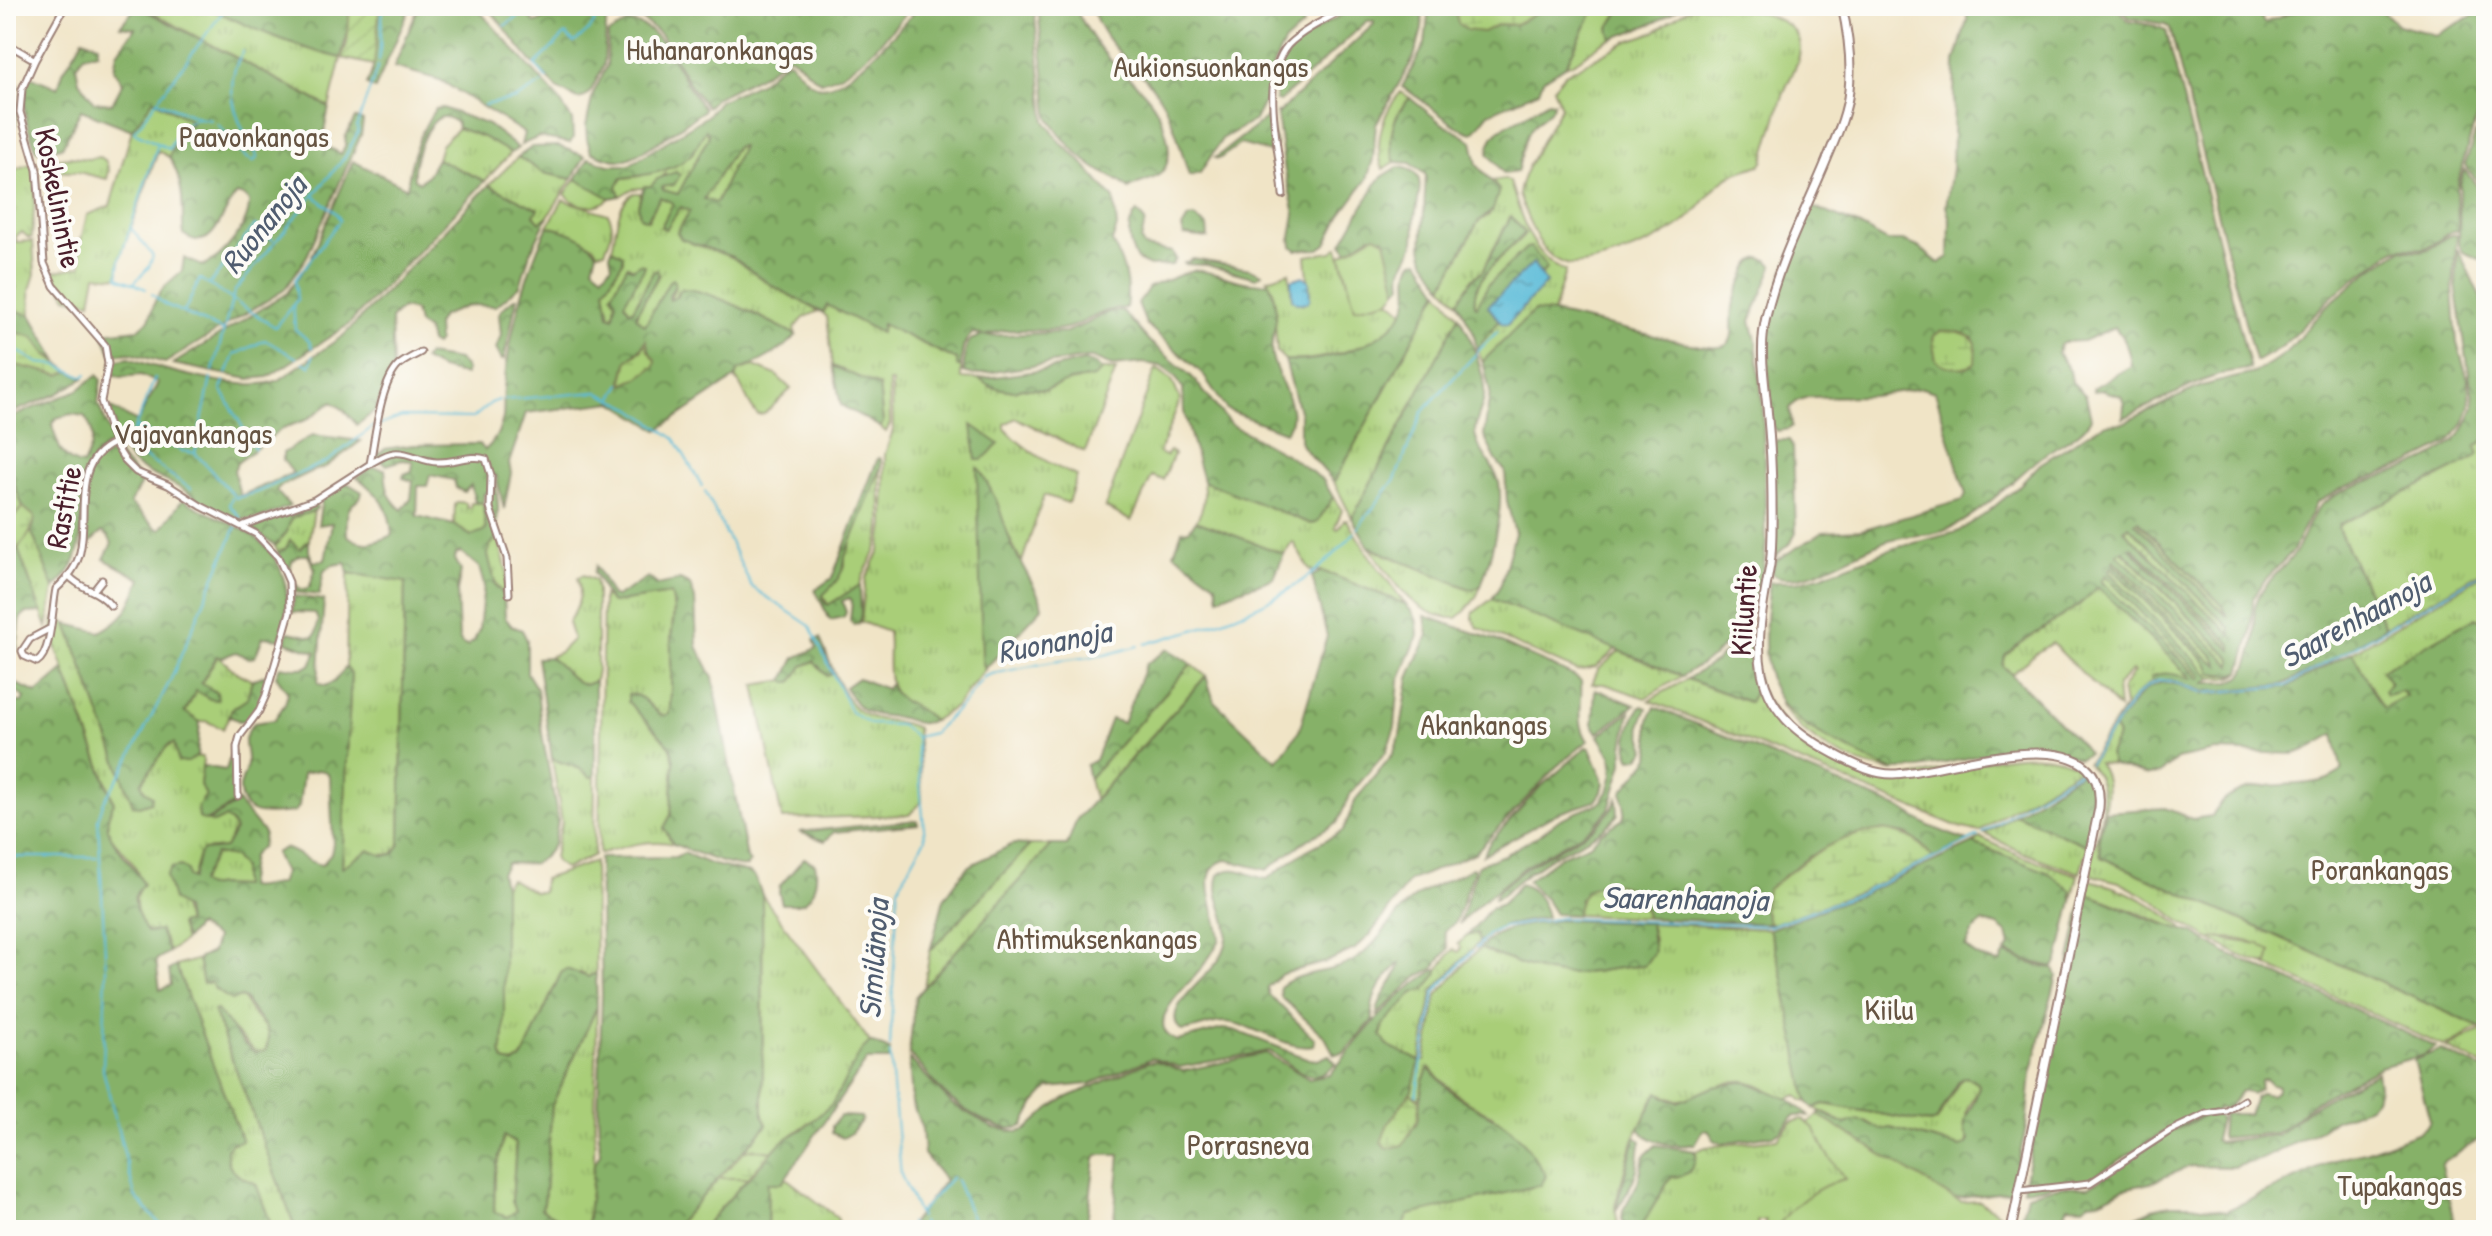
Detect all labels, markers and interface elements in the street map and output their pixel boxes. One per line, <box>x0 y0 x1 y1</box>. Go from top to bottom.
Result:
park label: Huhanaronkangas <box>626 29 814 69</box>
park label: Aukionsuonkangas <box>1113 46 1309 86</box>
park label: Paavonkangas <box>179 116 329 156</box>
street label: Koskelinintie <box>26 125 92 271</box>
water label: Ruonanoja <box>210 163 318 282</box>
park label: Vajavankangas <box>113 413 273 453</box>
street label: Rastitie <box>35 462 91 552</box>
water label: Saarenhaanoja <box>2272 558 2441 678</box>
street label: Kiiluntie <box>1720 563 1766 657</box>
water label: Ruonanoja <box>994 608 1118 673</box>
park label: Akankangas <box>1421 704 1547 744</box>
park label: Porankangas <box>2311 849 2449 889</box>
water label: Saarenhaanoja <box>1602 875 1771 921</box>
water label: Similänoja <box>847 895 899 1020</box>
park label: Ahtimuksenkangas <box>997 918 1197 958</box>
park label: Kiilu <box>1864 989 1914 1029</box>
park label: Porrasneva <box>1187 1124 1309 1164</box>
park label: Tupakangas <box>2337 1165 2463 1205</box>

